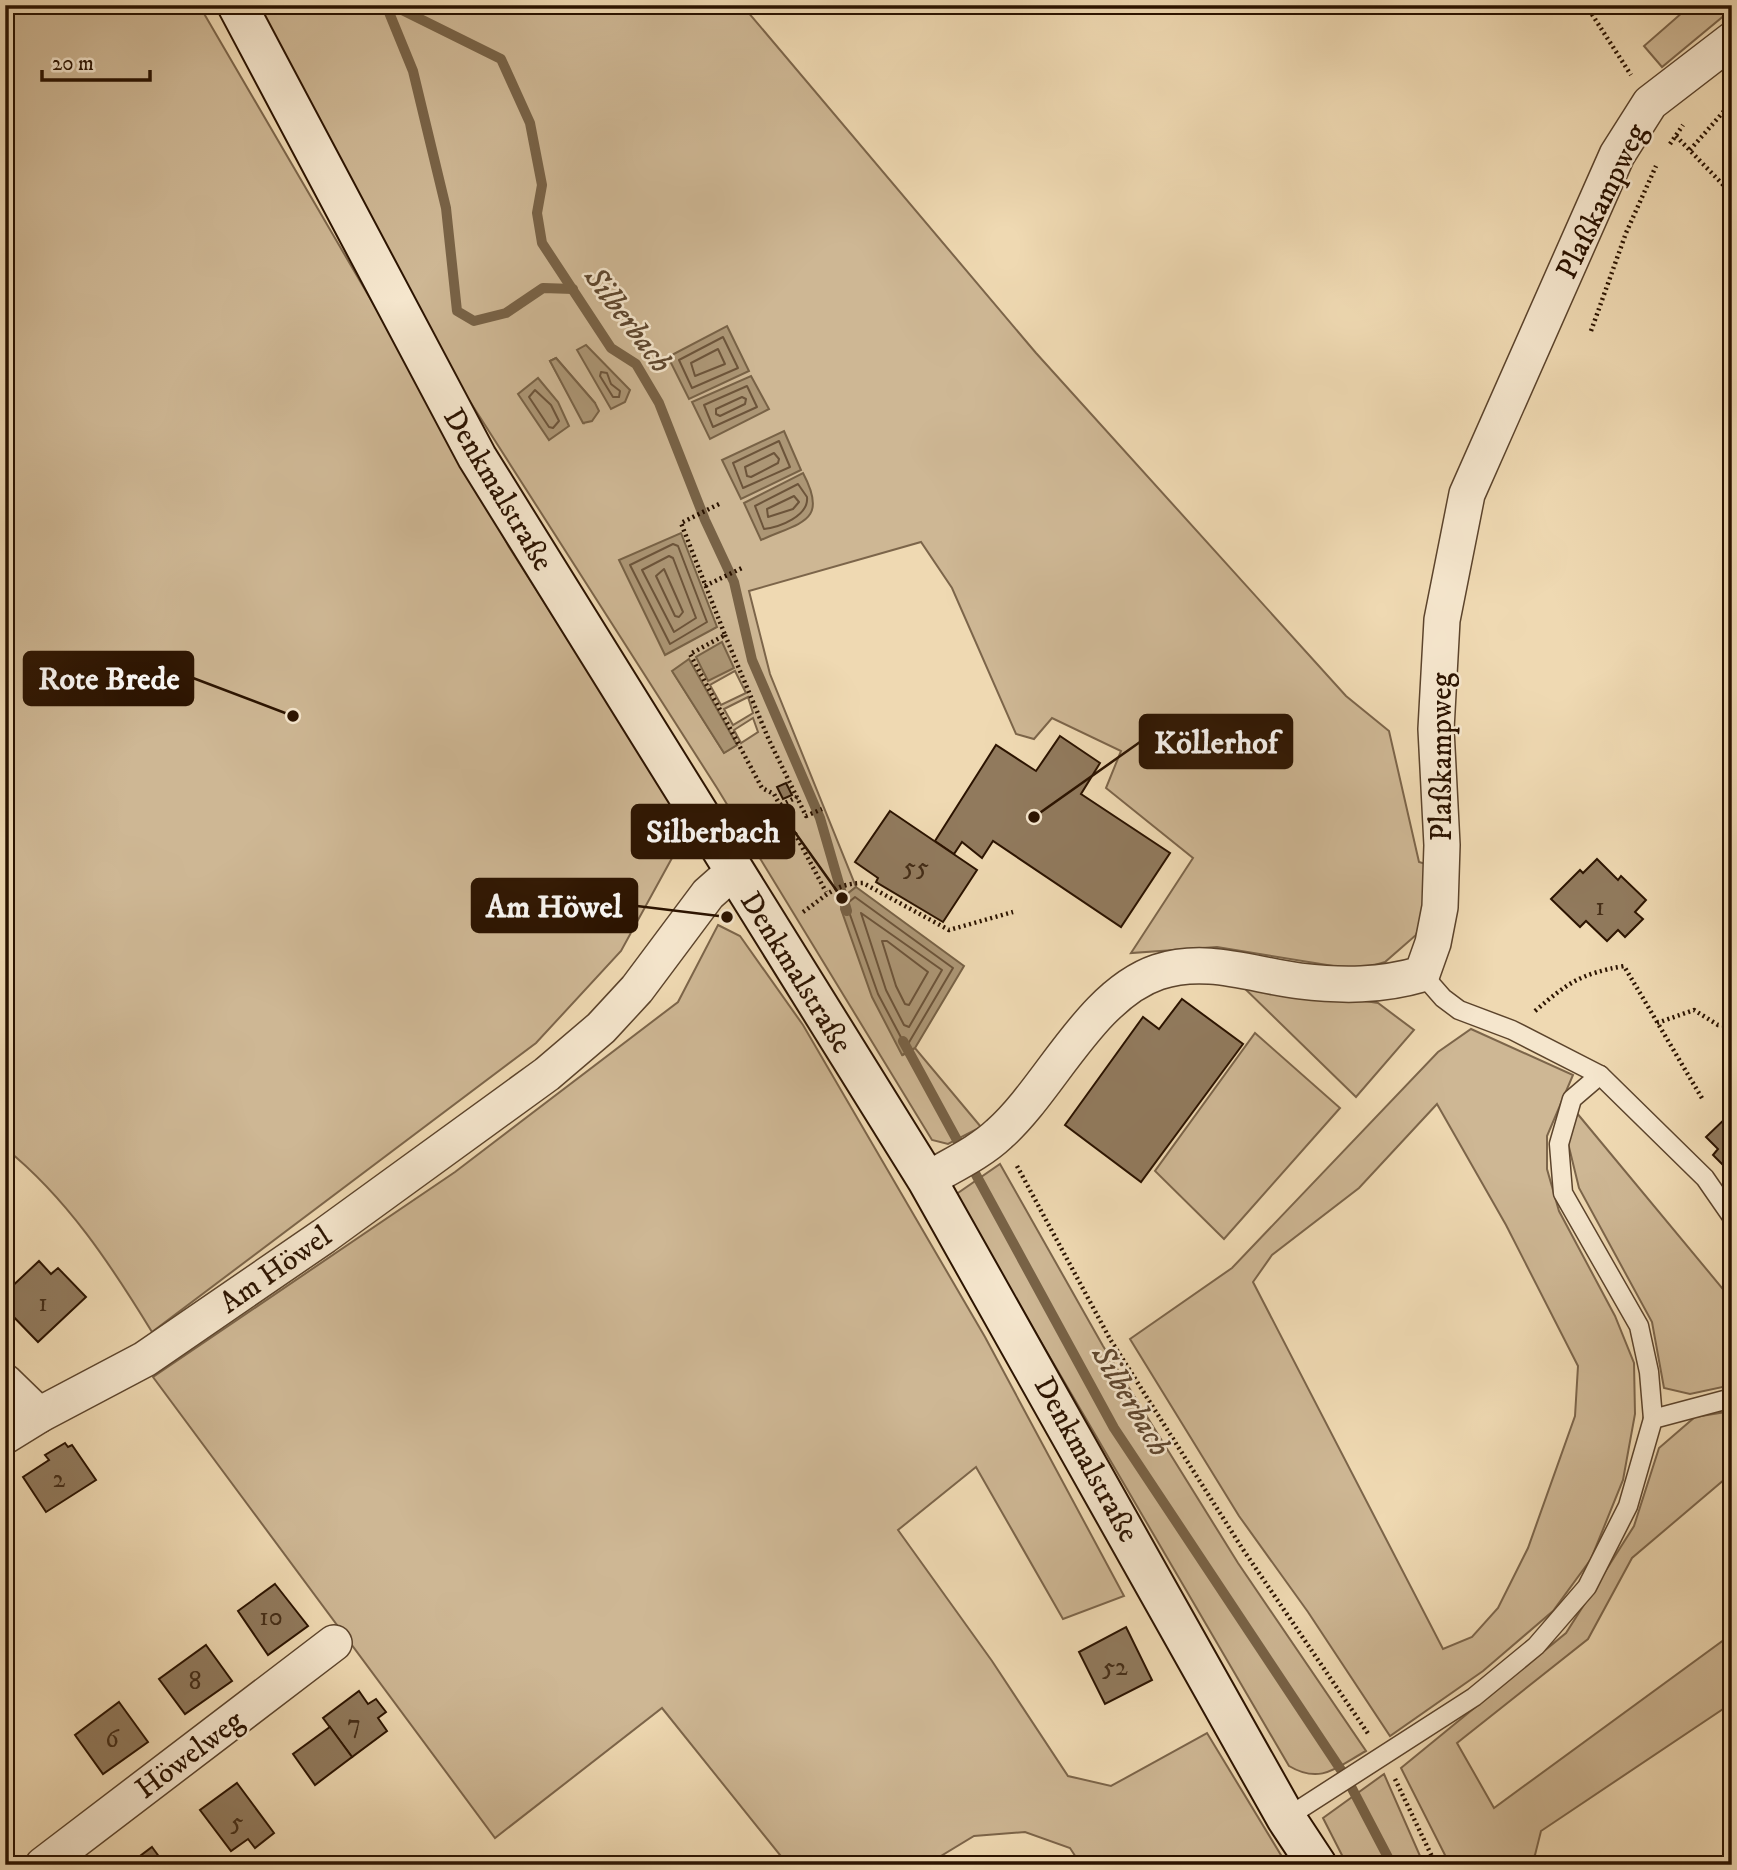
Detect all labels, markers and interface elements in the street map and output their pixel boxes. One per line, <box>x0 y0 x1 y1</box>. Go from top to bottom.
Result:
scale bar <box>42 38 150 82</box>
text: 20 m <box>52 51 94 77</box>
street label: Plaßkampweg <box>1549 117 1656 286</box>
water label: Silberbach <box>574 258 680 381</box>
street label: Denkmalstraße <box>435 402 561 578</box>
callout: Rote Brede <box>24 652 193 705</box>
text: Rote Brede <box>38 660 180 700</box>
street label: Plaßkampweg <box>1424 672 1461 841</box>
callout: Köllerhof <box>1140 715 1292 768</box>
text: Köllerhof <box>1154 724 1284 764</box>
callout: Silberbach <box>632 805 794 858</box>
text: Silberbach <box>646 813 780 853</box>
house number: 55 <box>903 851 929 884</box>
callout: Am Höwel <box>472 879 637 932</box>
street label: Denkmalstraße <box>731 885 860 1060</box>
text: Am Höwel <box>485 888 623 928</box>
house number: 1 <box>1595 891 1605 924</box>
street label: Am Höwel <box>213 1218 339 1322</box>
house number: 1 <box>38 1287 48 1320</box>
water label: Silberbach <box>1081 1337 1179 1464</box>
street label: Denkmalstraße <box>1025 1370 1146 1549</box>
house number: 2 <box>53 1463 66 1496</box>
house number: 10 <box>259 1601 283 1634</box>
house number: 52 <box>1102 1651 1128 1684</box>
house number: 8 <box>188 1665 202 1698</box>
street label: Höwelweg <box>129 1702 252 1808</box>
house number: 7 <box>347 1708 361 1741</box>
house number: 6 <box>105 1723 120 1756</box>
house number: 5 <box>231 1806 244 1839</box>

